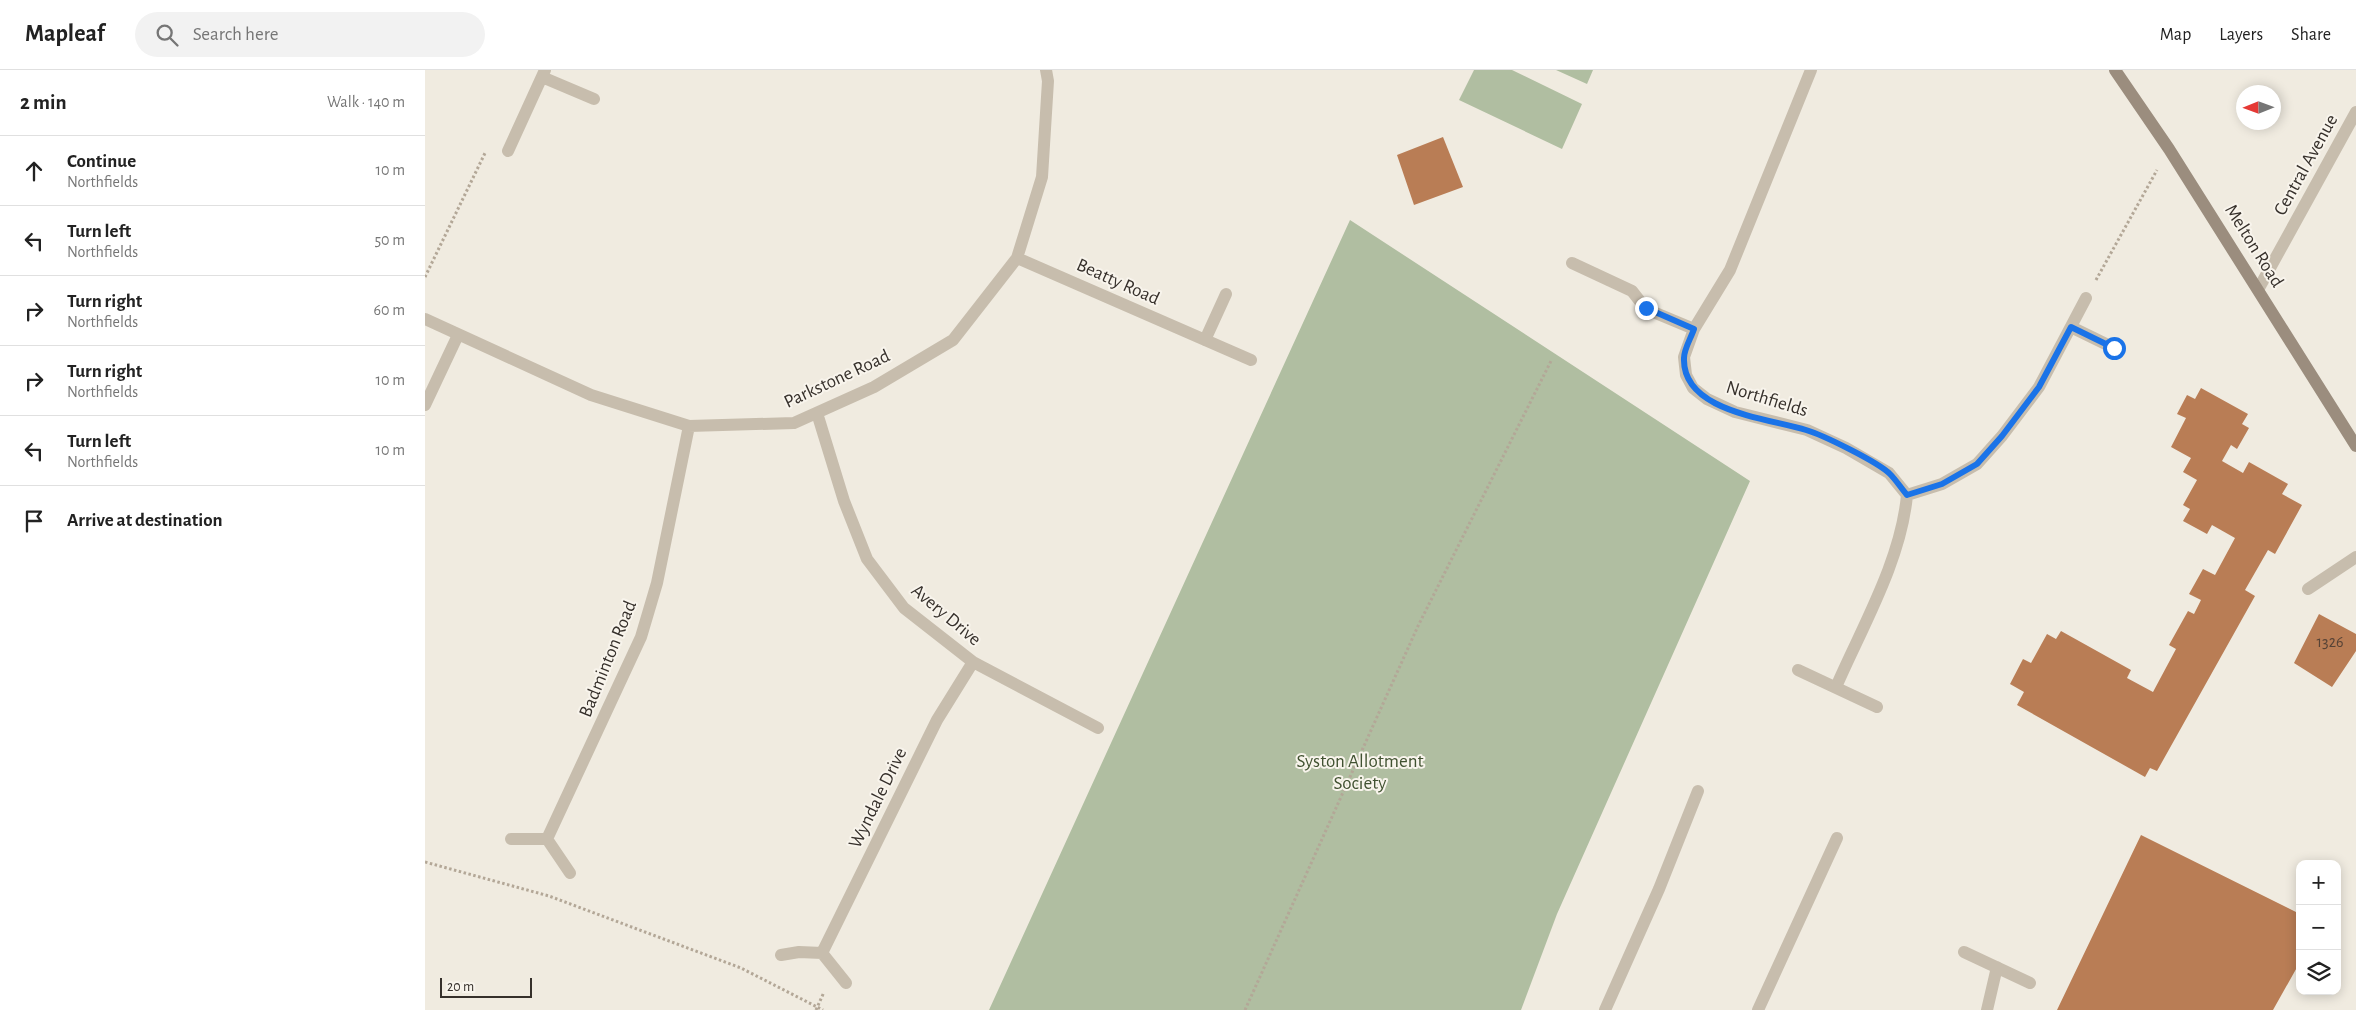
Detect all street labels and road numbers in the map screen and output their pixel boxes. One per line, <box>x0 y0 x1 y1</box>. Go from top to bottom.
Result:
street label: Central Avenue <box>2271 111 2341 219</box>
street label: Melton Road <box>2221 201 2287 291</box>
street label: Beatty Road <box>1074 255 1163 309</box>
street label: Parkstone Road <box>781 346 893 412</box>
street label: Northfields <box>1724 378 1810 420</box>
street label: Avery Drive <box>908 581 984 649</box>
street label: Badminton Road <box>576 598 640 720</box>
street label: Wyndale Drive <box>846 745 910 851</box>

